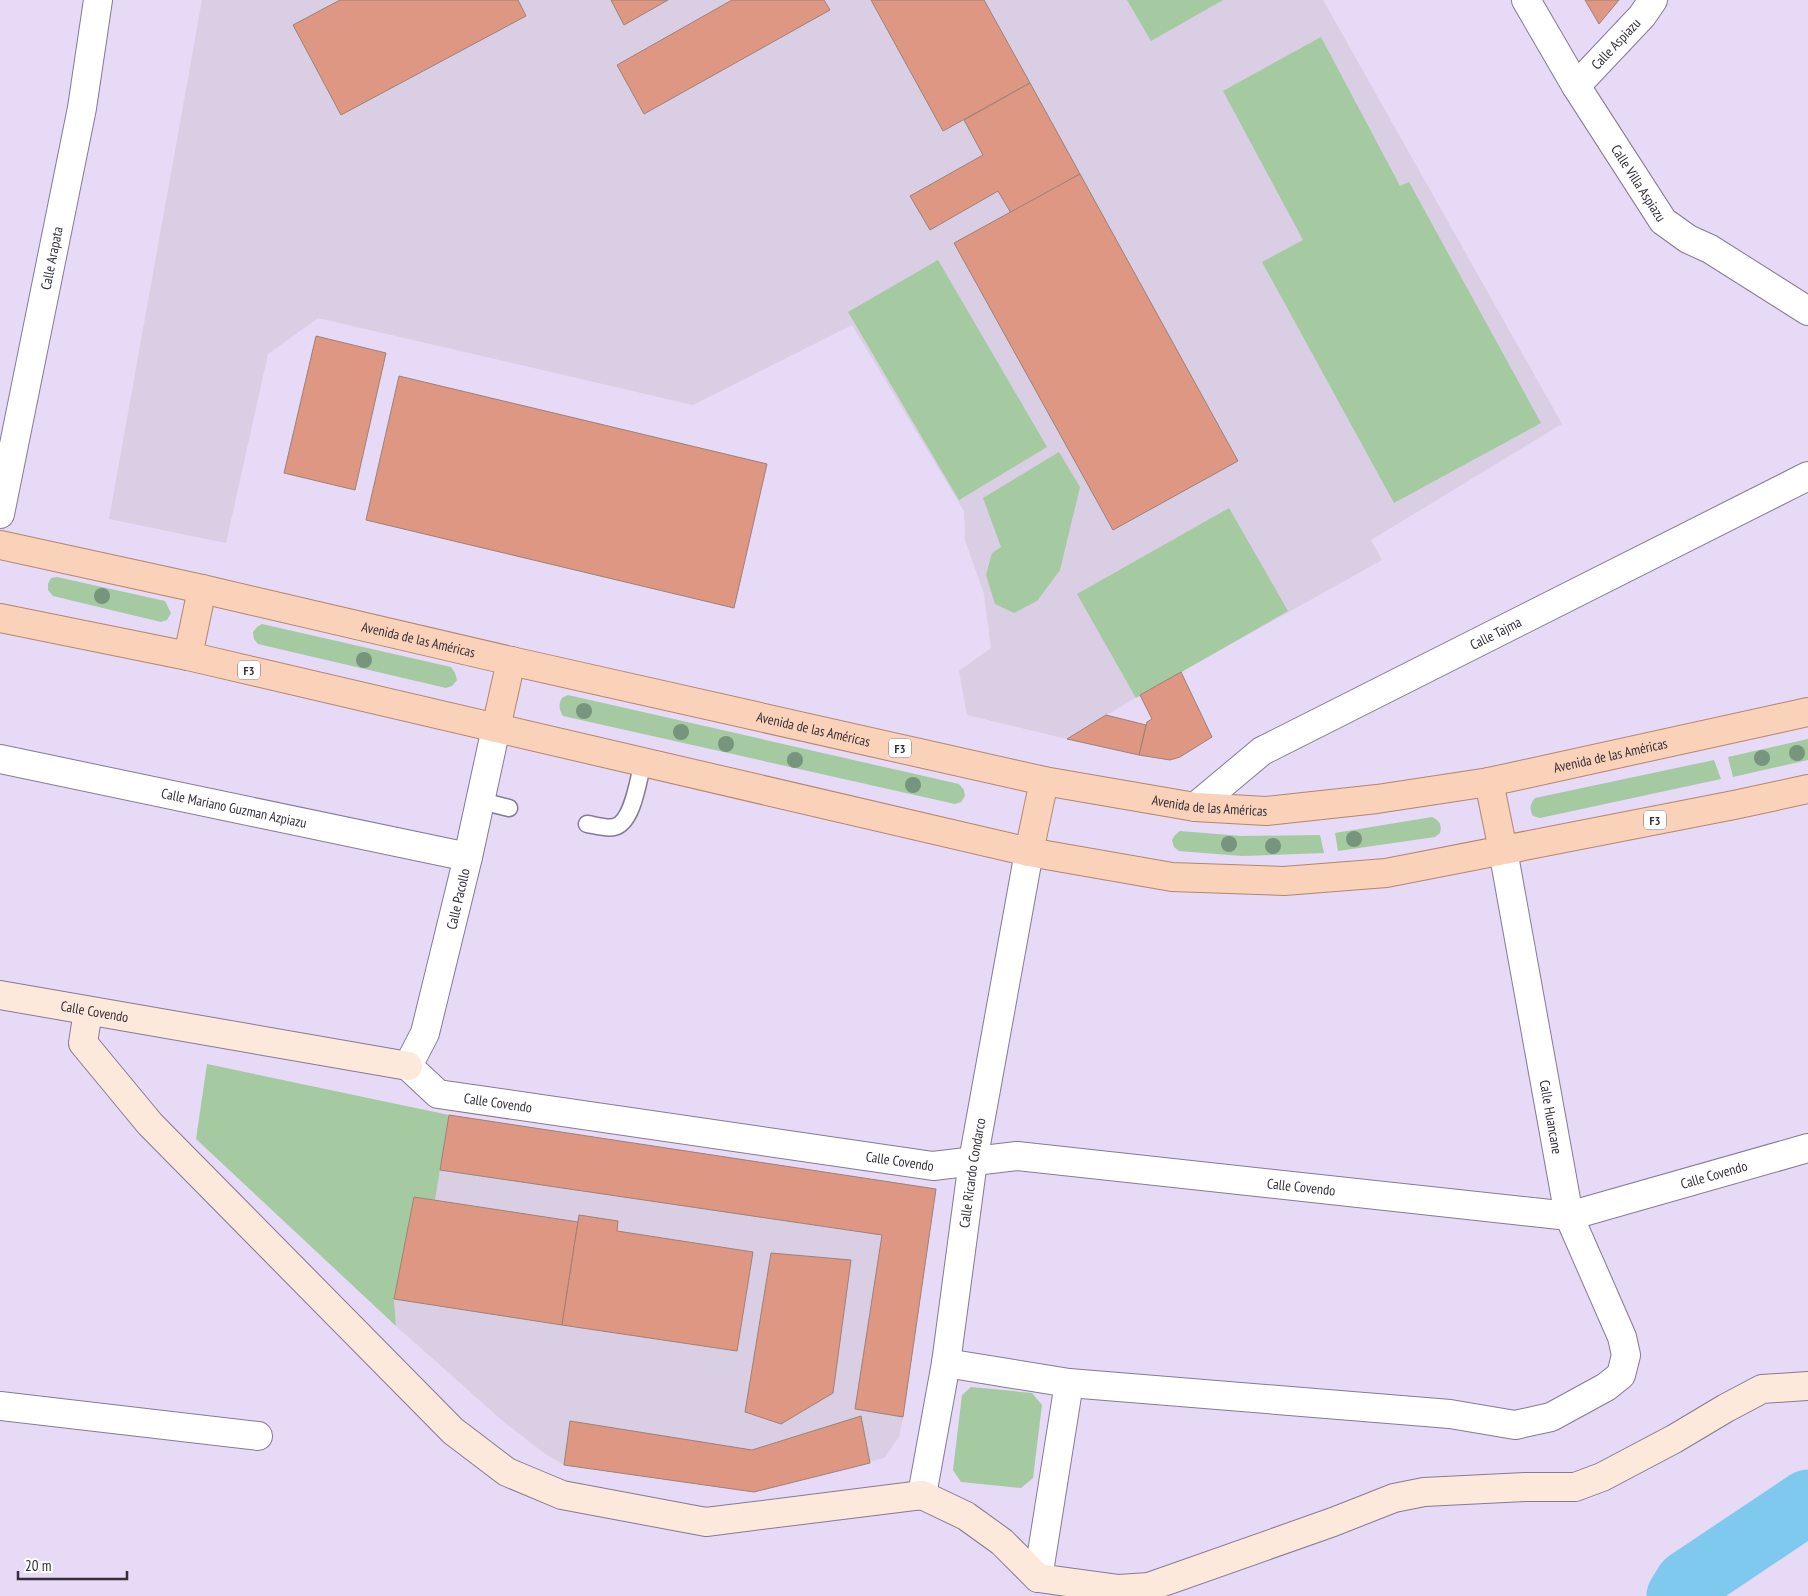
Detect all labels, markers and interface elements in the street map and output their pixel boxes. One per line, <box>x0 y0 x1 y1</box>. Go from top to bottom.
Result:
street label: Calle Aspiazu <box>1587 14 1644 73</box>
street label: Calle Villa Aspiazu <box>1607 141 1670 225</box>
street label: Calle Arapata <box>37 225 67 291</box>
street label: Calle Tajma <box>1467 613 1524 654</box>
street label: Avenida de las Américas <box>360 618 477 661</box>
road number: F3 <box>238 660 260 680</box>
street label: Avenida de las Américas <box>755 708 872 751</box>
street label: Avenida de las Américas <box>1552 734 1669 777</box>
road number: F3 <box>889 738 911 758</box>
street label: Calle Mariano Guzman Azpiazu <box>160 784 308 832</box>
street label: Avenida de las Américas <box>1150 791 1268 820</box>
road number: F3 <box>1644 810 1666 830</box>
street label: Calle Pacollo <box>442 867 474 931</box>
street label: Calle Covendo <box>59 997 130 1026</box>
street label: Calle Huancane <box>1536 1079 1566 1156</box>
street label: Calle Covendo <box>463 1089 533 1117</box>
street label: Calle Ricardo Condarco <box>955 1117 990 1229</box>
street label: Calle Covendo <box>865 1147 935 1175</box>
street label: Calle Covendo <box>1678 1157 1749 1193</box>
street label: Calle Covendo <box>1266 1174 1336 1200</box>
scale bar <box>18 1548 126 1580</box>
text: 20 m <box>25 1556 51 1575</box>

